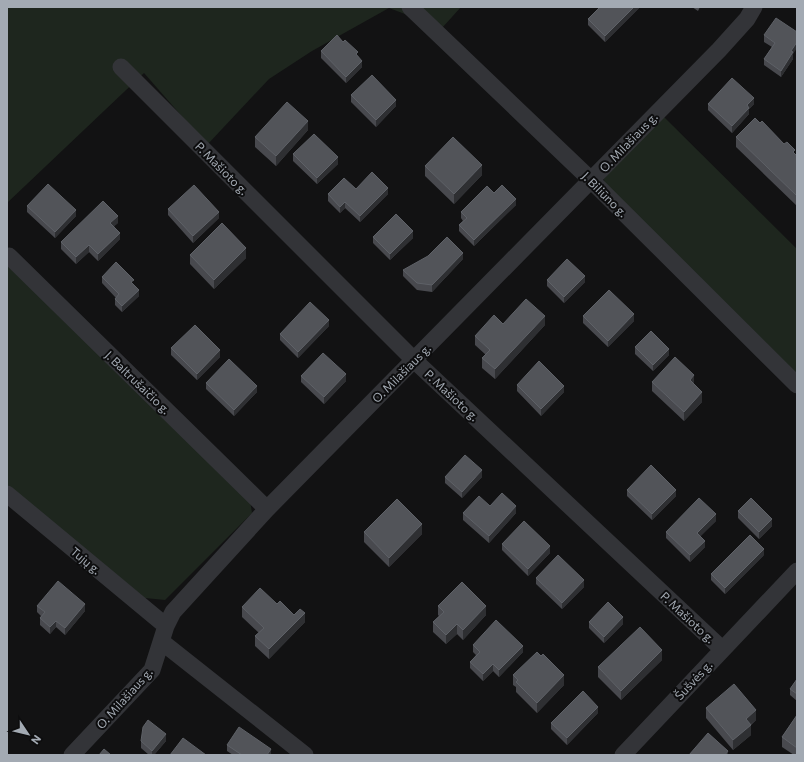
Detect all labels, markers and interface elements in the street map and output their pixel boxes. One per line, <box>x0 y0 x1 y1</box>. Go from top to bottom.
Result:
street label: O. Milašiaus g. <box>596 109 660 175</box>
street label: P. Mašioto g. <box>193 139 251 197</box>
street label: J. Biliūno g. <box>579 169 631 220</box>
street label: O. Milašiaus g. <box>369 341 433 405</box>
street label: J. Baltrušaičio g. <box>102 348 173 417</box>
street label: P. Mašioto g. <box>422 367 482 424</box>
street label: Tujų g. <box>68 543 104 577</box>
street label: P. Mašioto g. <box>658 589 718 646</box>
street label: Šušvės g. <box>671 657 715 702</box>
street label: O. Milašiaus g. <box>93 665 155 731</box>
north arrow <box>8 714 48 754</box>
text: N <box>29 733 44 747</box>

